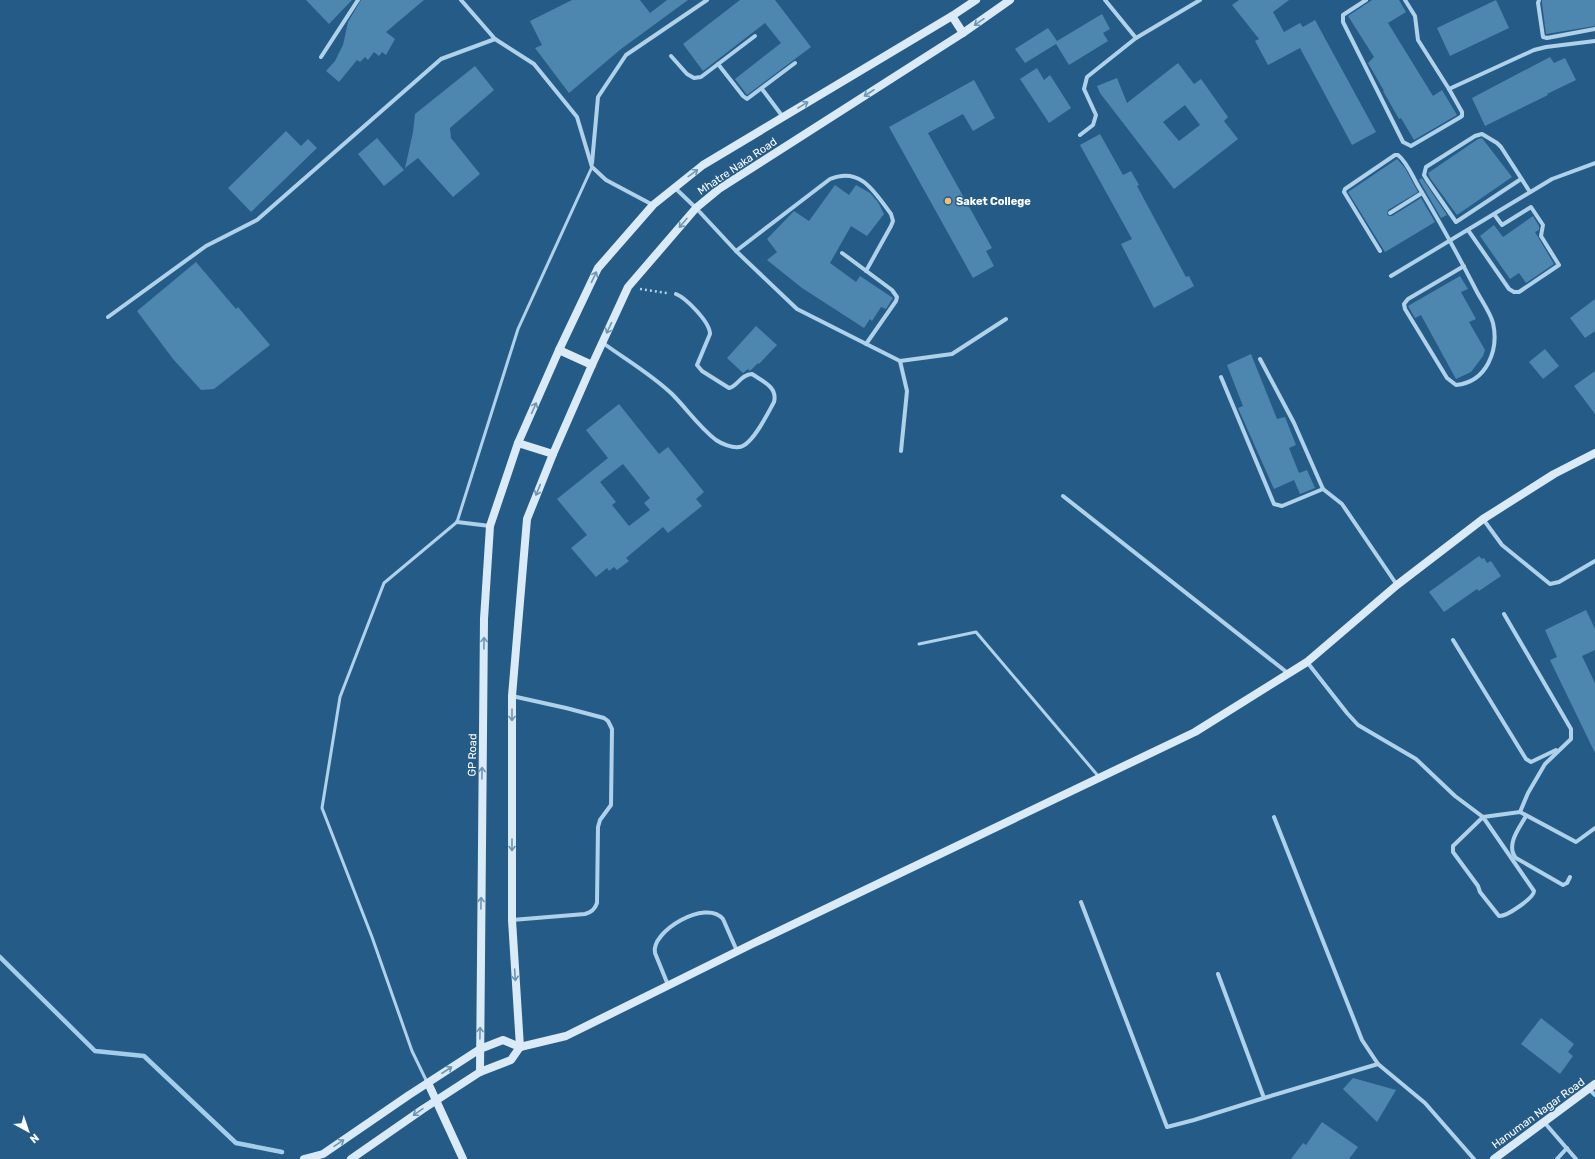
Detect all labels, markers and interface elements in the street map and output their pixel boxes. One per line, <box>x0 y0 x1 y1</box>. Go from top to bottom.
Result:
one-way arrow <box>973 18 984 26</box>
one-way arrow <box>864 89 875 97</box>
one-way arrow <box>797 101 809 109</box>
street label: Mhatre Naka Road <box>695 135 779 198</box>
one-way arrow <box>687 169 698 178</box>
place label: Saket College <box>956 195 1031 208</box>
marker: Saket College <box>943 196 953 206</box>
one-way arrow <box>678 217 687 228</box>
one-way arrow <box>591 271 598 283</box>
one-way arrow <box>605 322 612 334</box>
one-way arrow <box>531 402 538 414</box>
one-way arrow <box>534 483 542 495</box>
one-way arrow <box>480 637 488 650</box>
one-way arrow <box>508 708 516 721</box>
street label: GP Road <box>466 733 479 777</box>
one-way arrow <box>479 767 486 780</box>
one-way arrow <box>508 838 516 851</box>
one-way arrow <box>477 897 485 910</box>
one-way arrow <box>512 968 519 981</box>
one-way arrow <box>476 1027 484 1040</box>
one-way arrow <box>441 1066 453 1074</box>
street label: Hanuman Nagar Road <box>1489 1075 1587 1151</box>
one-way arrow <box>413 1108 424 1116</box>
north arrow <box>8 1111 48 1151</box>
text: N <box>27 1131 41 1146</box>
one-way arrow <box>333 1139 344 1147</box>

